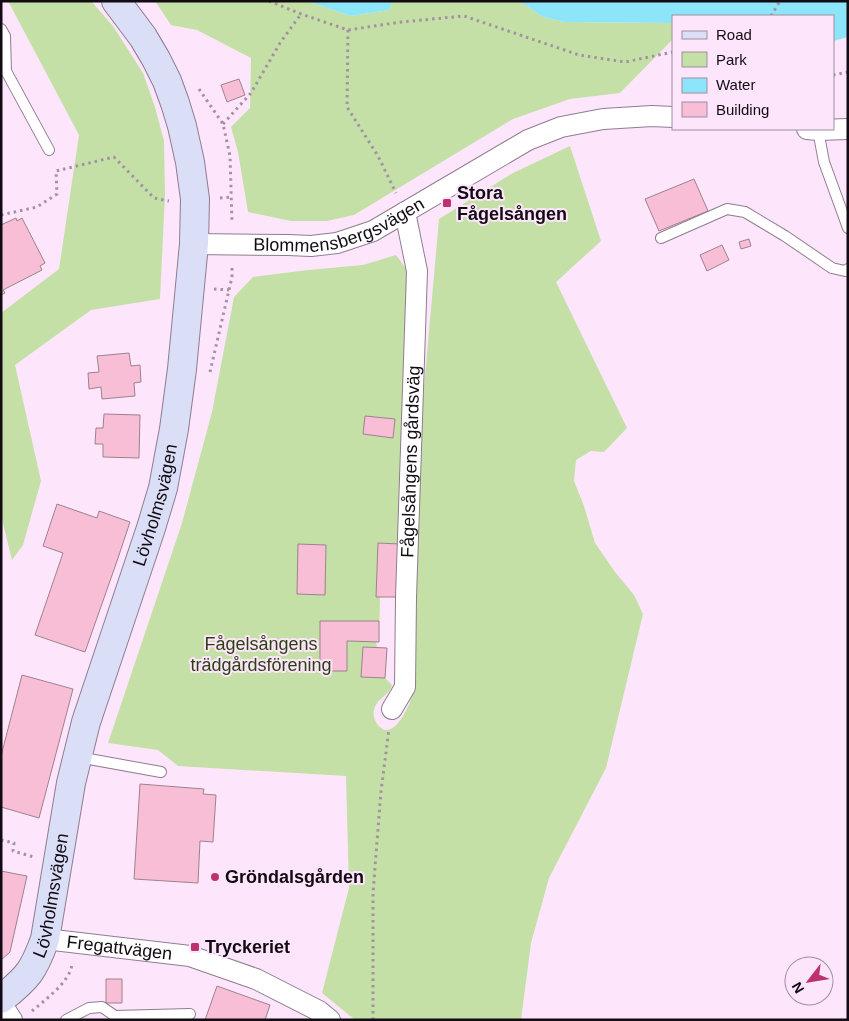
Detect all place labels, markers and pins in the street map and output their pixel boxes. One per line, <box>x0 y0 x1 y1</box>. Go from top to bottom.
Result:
place label: Stora Fågelsången <box>457 183 567 224</box>
marker: Stora Fågelsången <box>441 197 453 209</box>
place label: Gröndalsgården <box>225 867 364 887</box>
marker: Gröndalsgården <box>209 871 221 883</box>
place label: Tryckeriet <box>205 937 290 957</box>
marker: Tryckeriet <box>189 941 201 953</box>

